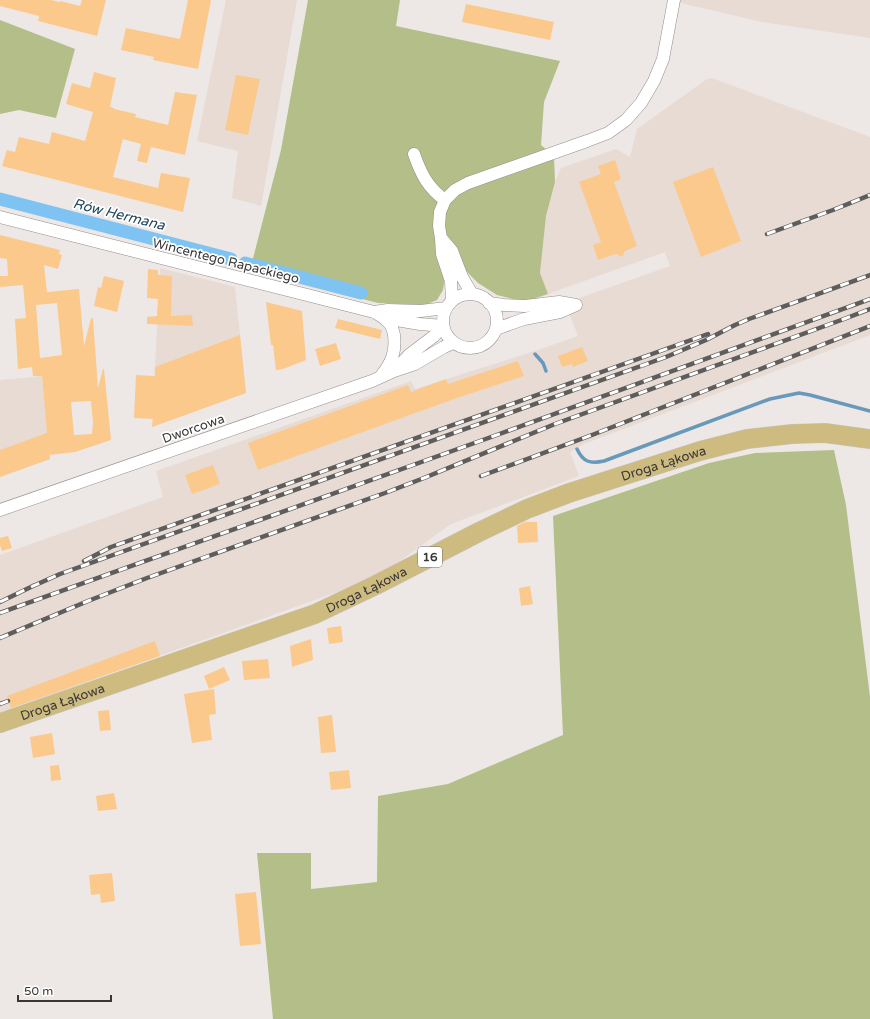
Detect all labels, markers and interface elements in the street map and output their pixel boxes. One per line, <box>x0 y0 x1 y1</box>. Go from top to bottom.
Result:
water label: Rów Hermana <box>71 195 168 234</box>
street label: Wincentego Rapackiego <box>151 235 301 287</box>
street label: Dworcowa <box>160 411 227 447</box>
street label: Droga Łąkowa <box>619 443 708 485</box>
road number: 16 <box>418 547 442 567</box>
street label: Droga Łąkowa <box>323 564 410 617</box>
street label: Droga Łąkowa <box>18 680 107 724</box>
scale bar <box>18 977 111 1003</box>
text: 50 m <box>24 984 53 998</box>

